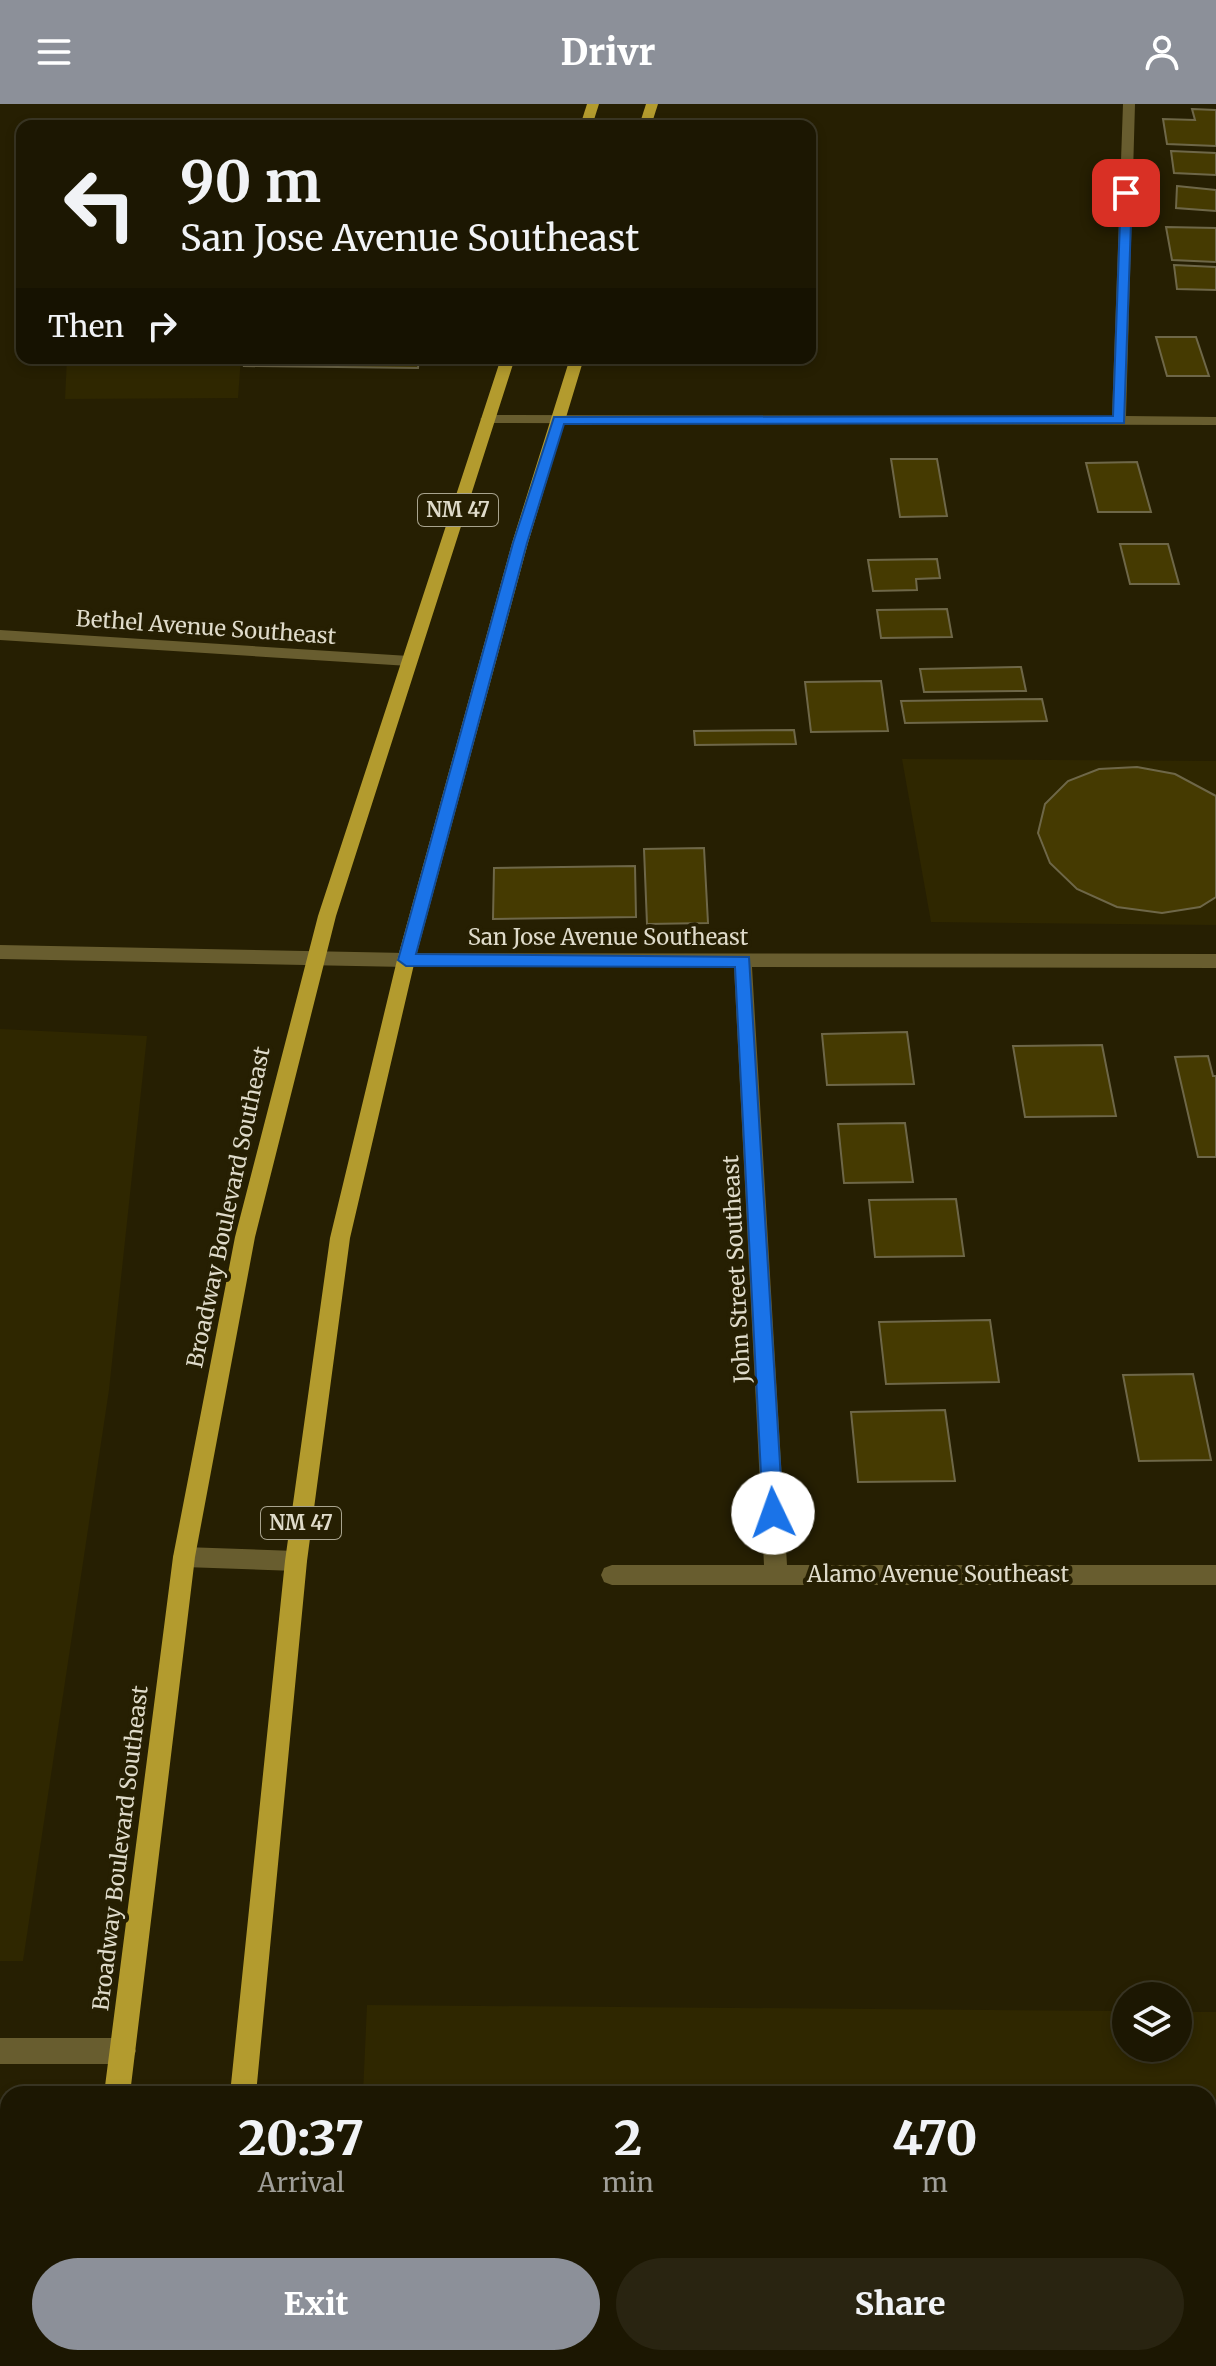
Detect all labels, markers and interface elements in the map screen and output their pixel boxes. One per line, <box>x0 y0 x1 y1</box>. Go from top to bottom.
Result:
icon: menu <box>32 30 76 74</box>
text: Drivr <box>561 30 655 75</box>
icon: person <box>1140 30 1184 74</box>
text: 90 m <box>180 147 321 217</box>
icon: left <box>48 152 152 256</box>
pin <box>1092 159 1160 227</box>
icon: arrive <box>1104 171 1148 215</box>
text: San Jose Avenue Southeast <box>180 216 639 261</box>
icon: right <box>140 304 184 348</box>
text: Then <box>48 307 124 345</box>
road number: NM 47 <box>418 494 498 526</box>
street label: Bethel Avenue Southeast <box>75 604 338 650</box>
street label: San Jose Avenue Southeast <box>468 923 749 951</box>
street label: Broadway Boulevard Southeast <box>180 1043 276 1370</box>
street label: John Street Southeast <box>716 1154 756 1385</box>
position arrow <box>731 1471 815 1555</box>
road number: NM 47 <box>261 1507 341 1539</box>
street label: Alamo Avenue Southeast <box>806 1560 1069 1588</box>
street label: Broadway Boulevard Southeast <box>86 1683 154 2012</box>
map controls <box>1112 1982 1192 2062</box>
button: layers <box>1112 1982 1192 2062</box>
text: 20:37 <box>238 2108 364 2168</box>
text: 2 <box>614 2108 642 2168</box>
text: 470 <box>892 2108 978 2168</box>
text: Arrival <box>258 2166 345 2199</box>
text: min <box>602 2166 654 2199</box>
text: m <box>922 2166 948 2199</box>
button: Exit <box>32 2258 600 2350</box>
button: Share <box>616 2258 1184 2350</box>

